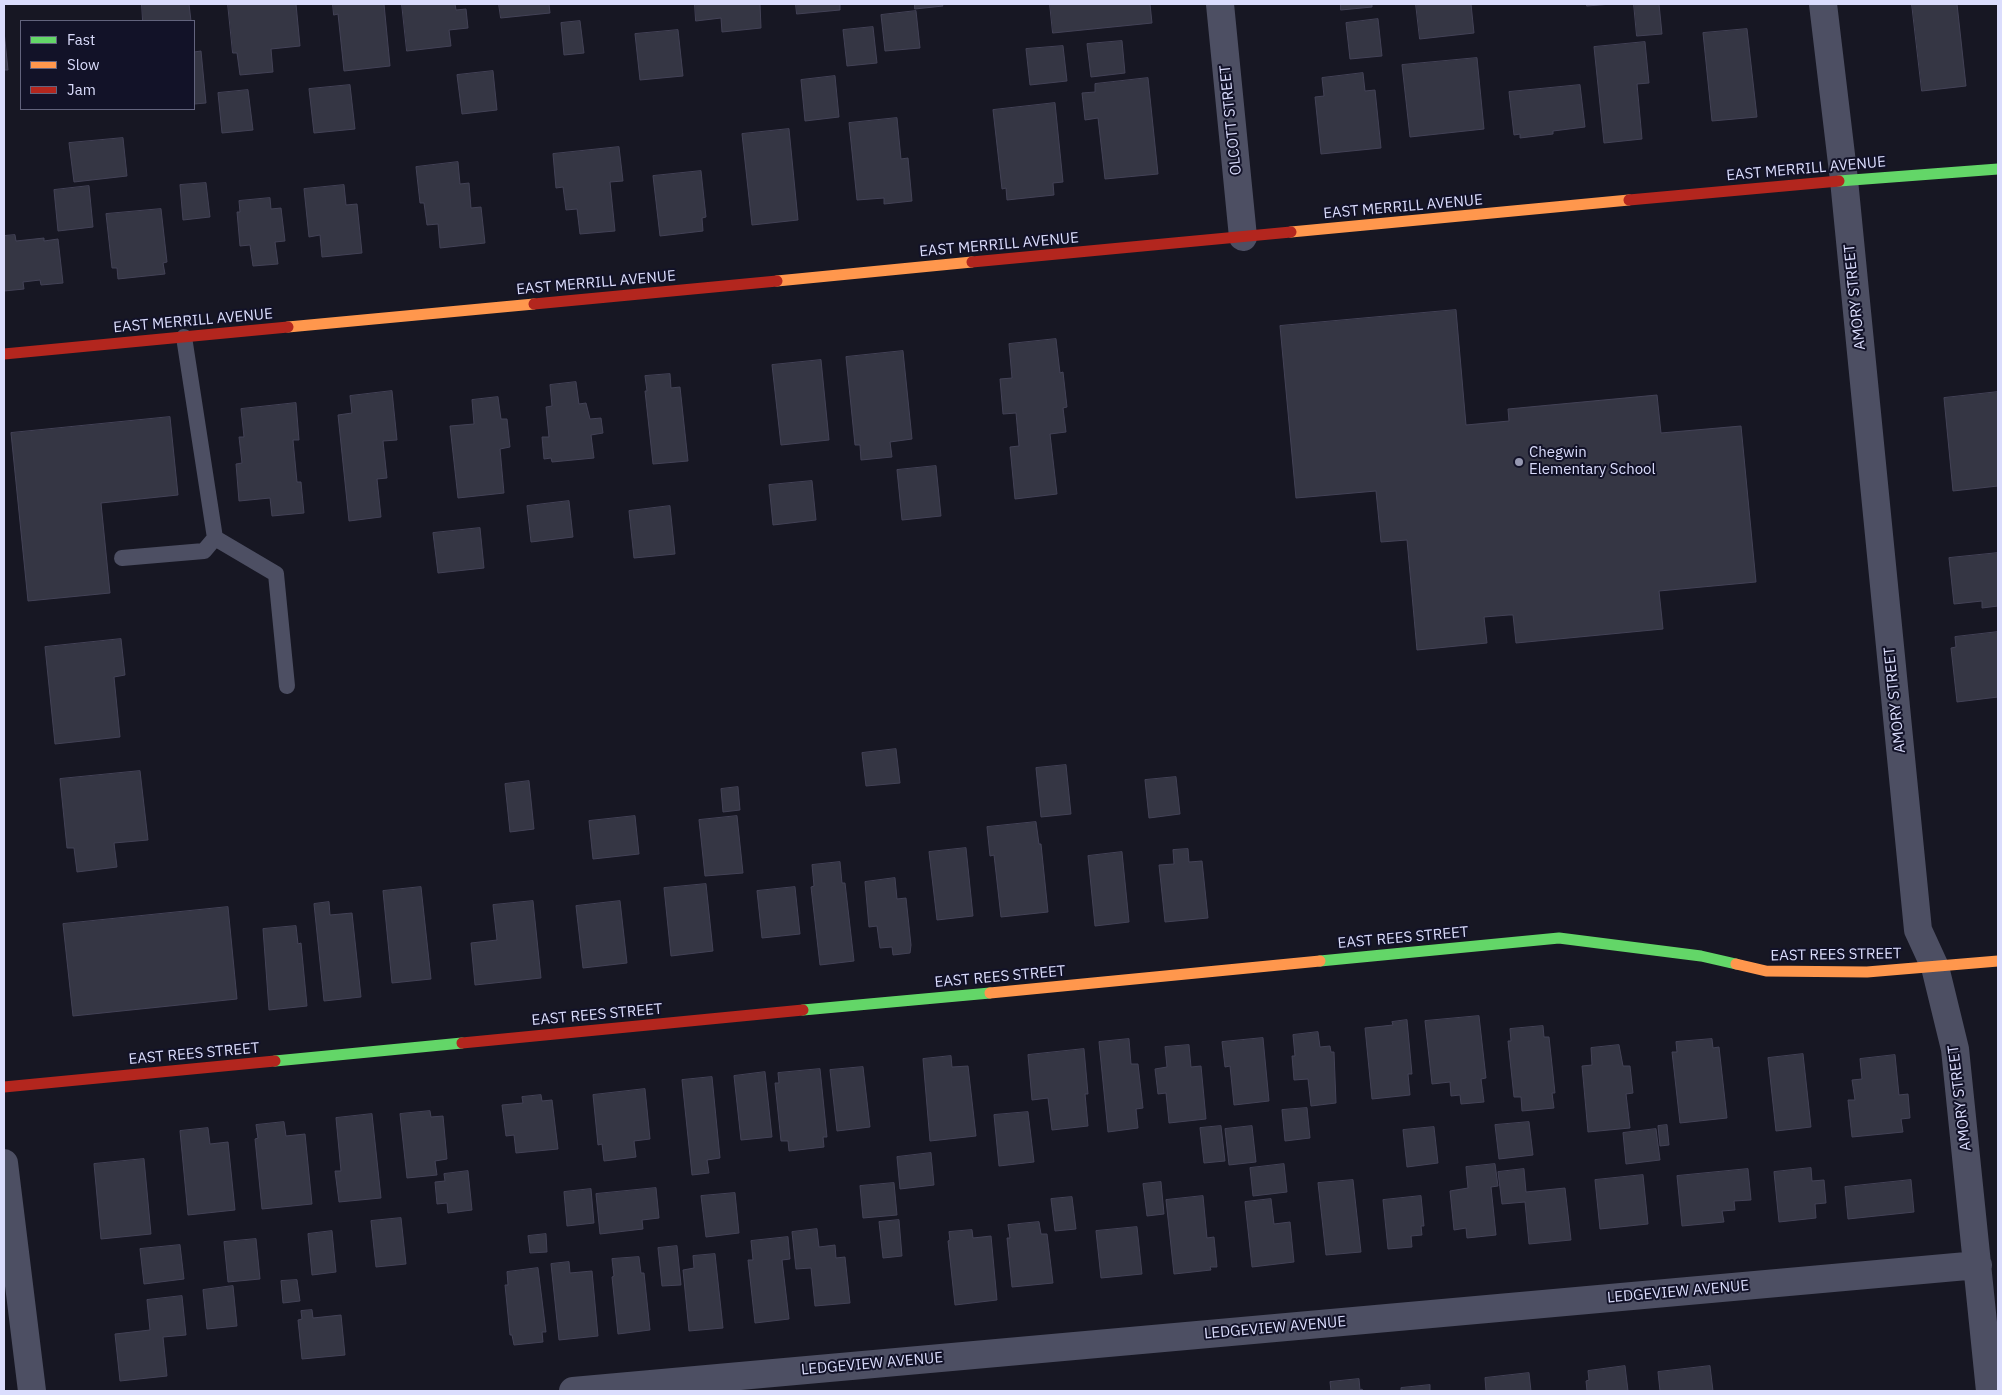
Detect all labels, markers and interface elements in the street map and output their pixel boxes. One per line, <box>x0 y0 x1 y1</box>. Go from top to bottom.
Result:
legend <box>20 20 195 110</box>
text: Fast <box>67 30 95 49</box>
text: Slow <box>67 55 100 74</box>
street label: OLCOTT STREET <box>1216 64 1246 176</box>
text: Jam <box>67 80 96 99</box>
street label: EAST MERRILL AVENUE <box>1725 153 1887 185</box>
street label: EAST MERRILL AVENUE <box>1322 191 1484 223</box>
street label: EAST MERRILL AVENUE <box>918 229 1080 261</box>
street label: AMORY STREET <box>1840 243 1870 351</box>
street label: EAST MERRILL AVENUE <box>515 267 677 299</box>
street label: EAST MERRILL AVENUE <box>112 305 274 337</box>
place label: Chegwin Elementary School <box>1529 444 1656 479</box>
marker: Chegwin Elementary School <box>1513 456 1525 468</box>
street label: AMORY STREET <box>1880 646 1910 754</box>
street label: EAST REES STREET <box>1337 923 1469 953</box>
street label: EAST REES STREET <box>1770 945 1902 965</box>
street label: EAST REES STREET <box>934 962 1066 992</box>
street label: EAST REES STREET <box>531 1000 663 1030</box>
street label: EAST REES STREET <box>128 1039 260 1069</box>
street label: AMORY STREET <box>1945 1044 1975 1152</box>
street label: LEDGEVIEW AVENUE <box>1606 1277 1750 1307</box>
street label: LEDGEVIEW AVENUE <box>1203 1313 1347 1343</box>
street label: LEDGEVIEW AVENUE <box>800 1349 944 1379</box>

